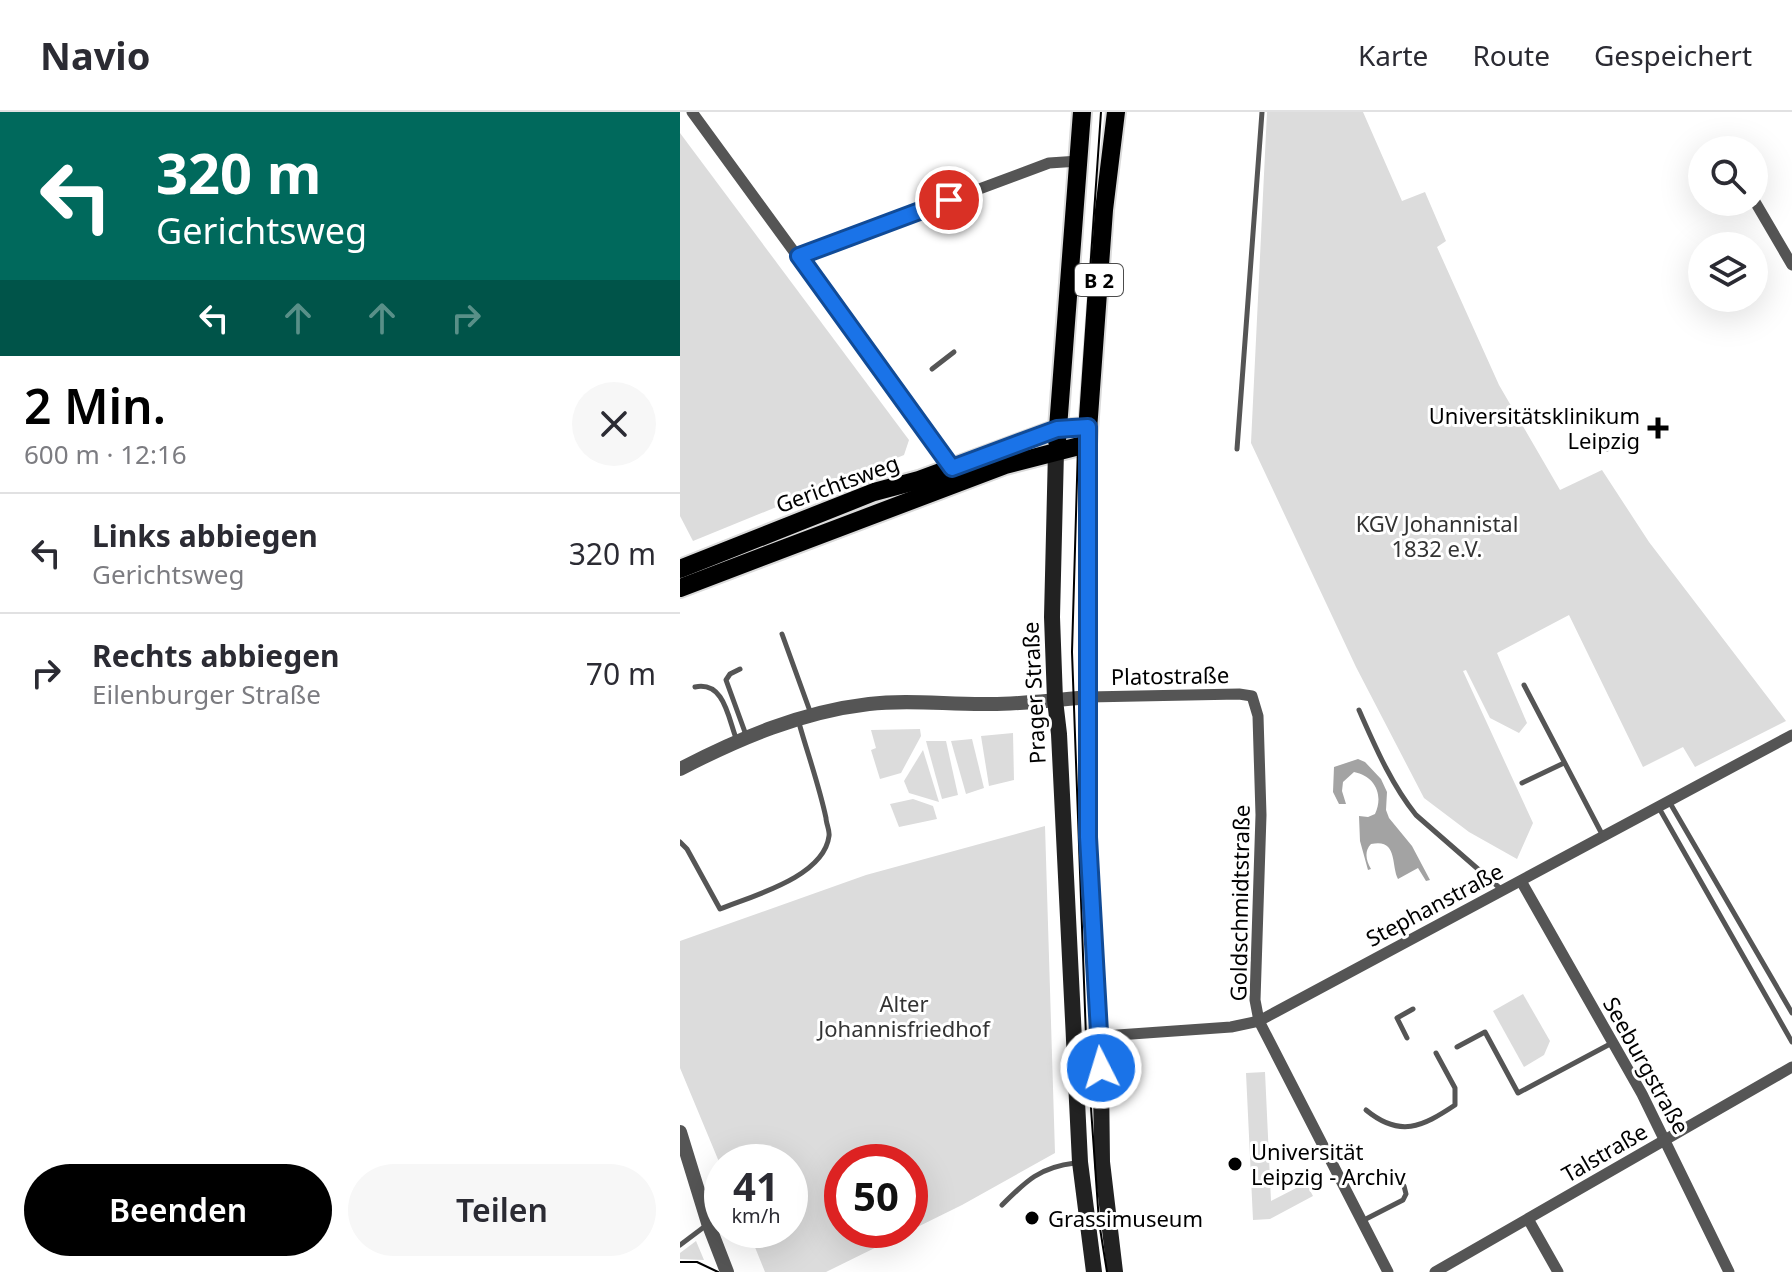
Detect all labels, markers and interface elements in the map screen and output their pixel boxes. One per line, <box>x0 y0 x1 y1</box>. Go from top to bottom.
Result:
text: Navio <box>40 29 150 81</box>
text: Karte <box>1358 36 1428 74</box>
text: Route <box>1472 36 1550 74</box>
text: Gespeichert <box>1594 36 1752 74</box>
text: 320 m <box>156 134 321 210</box>
map controls <box>1688 136 1768 312</box>
button: search <box>1688 136 1768 216</box>
icon: left <box>24 144 128 248</box>
pin <box>915 166 983 234</box>
icon: arrive <box>927 178 971 222</box>
text: Gerichtsweg <box>156 206 367 255</box>
button: layers <box>1688 232 1768 312</box>
road number: B 2 <box>1075 264 1123 296</box>
icon: left <box>192 296 236 340</box>
icon: ahead <box>276 296 320 340</box>
icon: ahead <box>360 296 404 340</box>
icon: right <box>444 296 488 340</box>
text: 2 Min. <box>24 373 166 438</box>
button: close <box>572 382 656 466</box>
place label: Universitätsklinikum Leipzig <box>1429 400 1640 455</box>
marker: Universitätsklinikum Leipzig <box>1647 417 1669 439</box>
text: 600 m · 12:16 <box>24 436 187 472</box>
street label: Gerichtsweg <box>771 447 903 519</box>
park label: KGV Johannistal 1832 e.V. <box>1356 508 1518 563</box>
text: Links abbiegen <box>92 515 318 556</box>
icon: left <box>24 531 68 575</box>
text: 320 m <box>569 533 656 574</box>
text: Gerichtsweg <box>92 556 245 592</box>
street label: Prager Straße <box>1014 621 1052 765</box>
text: Rechts abbiegen <box>92 635 340 676</box>
icon: right <box>24 651 68 695</box>
text: 70 m <box>586 653 656 694</box>
street label: Platostraße <box>1111 659 1229 691</box>
text: Eilenburger Straße <box>92 676 321 712</box>
street label: Goldschmidtstraße <box>1222 804 1256 1002</box>
street label: Stephanstraße <box>1360 855 1508 953</box>
park label: Alter Johannisfriedhof <box>816 988 991 1043</box>
street label: Seeburgstraße <box>1597 991 1697 1139</box>
position arrow <box>1059 1026 1143 1110</box>
street label: Talstraße <box>1556 1115 1652 1189</box>
place label: Universität Leipzig - Archiv <box>1251 1136 1407 1191</box>
speed limit sign: 50 <box>824 1144 928 1248</box>
marker: Universität Leipzig - Archiv <box>1226 1155 1244 1173</box>
text: 41 <box>733 1158 779 1213</box>
button: Beenden <box>24 1164 332 1256</box>
button: Teilen <box>348 1164 656 1256</box>
text: km/h <box>731 1202 781 1229</box>
place label: Grassimuseum <box>1048 1203 1203 1233</box>
marker: Grassimuseum <box>1023 1209 1041 1227</box>

